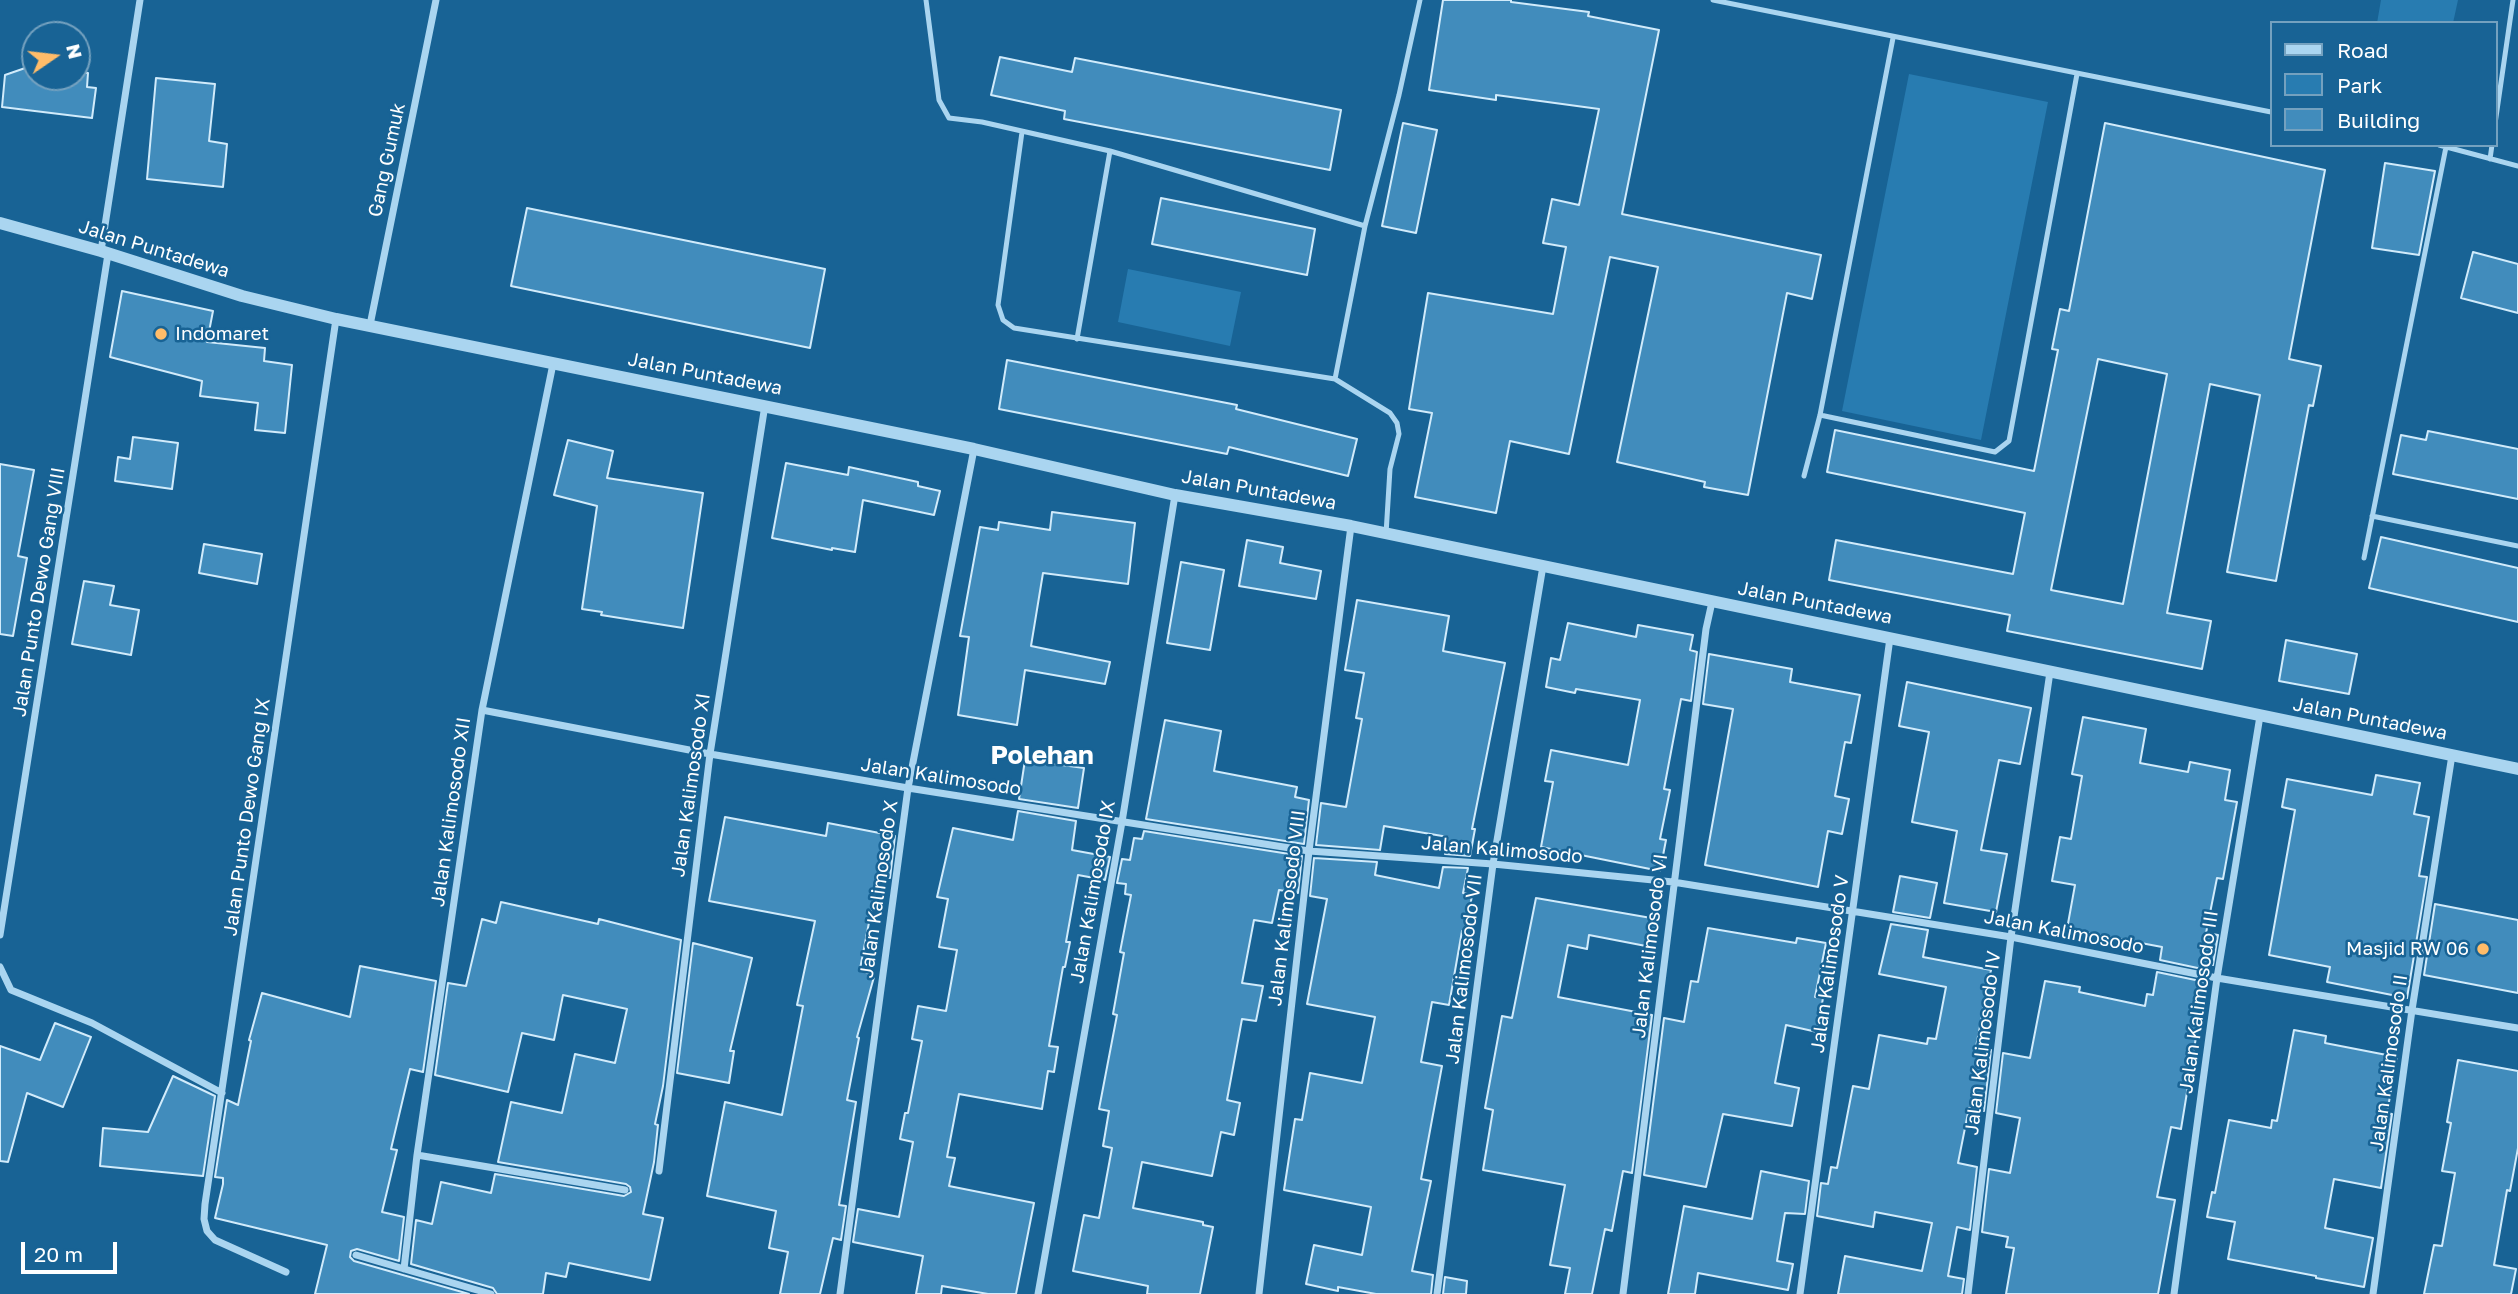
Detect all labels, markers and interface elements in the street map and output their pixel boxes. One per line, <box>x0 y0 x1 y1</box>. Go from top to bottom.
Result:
north arrow <box>21 21 91 91</box>
legend <box>2270 21 2497 147</box>
text: Road <box>2337 37 2388 63</box>
text: N <box>62 41 88 61</box>
text: Park <box>2337 72 2382 98</box>
street label: Gang Gumuk <box>364 101 410 219</box>
text: Building <box>2337 107 2420 133</box>
street label: Jalan Puntadewa <box>76 215 232 283</box>
place label: Indomaret <box>175 323 269 345</box>
marker: Indomaret <box>153 326 169 342</box>
street label: Jalan Puntadewa <box>626 348 784 400</box>
street label: Jalan Puntadewa <box>1180 465 1338 515</box>
street label: Jalan Punto Dewo Gang VIII <box>8 466 70 718</box>
street label: Jalan Puntadewa <box>1736 577 1894 629</box>
street label: Jalan Kalimosodo XI <box>667 692 715 878</box>
street label: Jalan Puntadewa <box>2291 693 2449 745</box>
street label: Jalan Punto Dewo Gang IX <box>219 697 275 937</box>
street label: Jalan Kalimosodo XII <box>426 716 476 908</box>
district label: Polehan <box>990 740 1094 772</box>
street label: Jalan Kalimosodo <box>859 753 1023 801</box>
street label: Jalan Kalimosodo X <box>855 799 903 979</box>
street label: Jalan Kalimosodo IX <box>1066 799 1120 985</box>
street label: Jalan Kalimosodo VIII <box>1264 809 1310 1007</box>
street label: Jalan Kalimosodo <box>1420 832 1584 868</box>
street label: Jalan Kalimosodo VI <box>1627 853 1673 1039</box>
street label: Jalan Kalimosodo VII <box>1441 873 1487 1065</box>
street label: Jalan Kalimosodo V <box>1806 873 1854 1055</box>
street label: Jalan Kalimosodo <box>1982 905 2146 959</box>
street label: Jalan Kalimosodo III <box>2175 909 2223 1095</box>
place label: Masjid RW 06 <box>2346 938 2469 960</box>
marker: Masjid RW 06 <box>2475 941 2491 957</box>
street label: Jalan Kalimosodo IV <box>1960 950 2006 1136</box>
street label: Jalan Kalimosodo II <box>2365 973 2413 1153</box>
scale bar <box>24 1228 121 1272</box>
text: 20 m <box>34 1241 83 1267</box>

